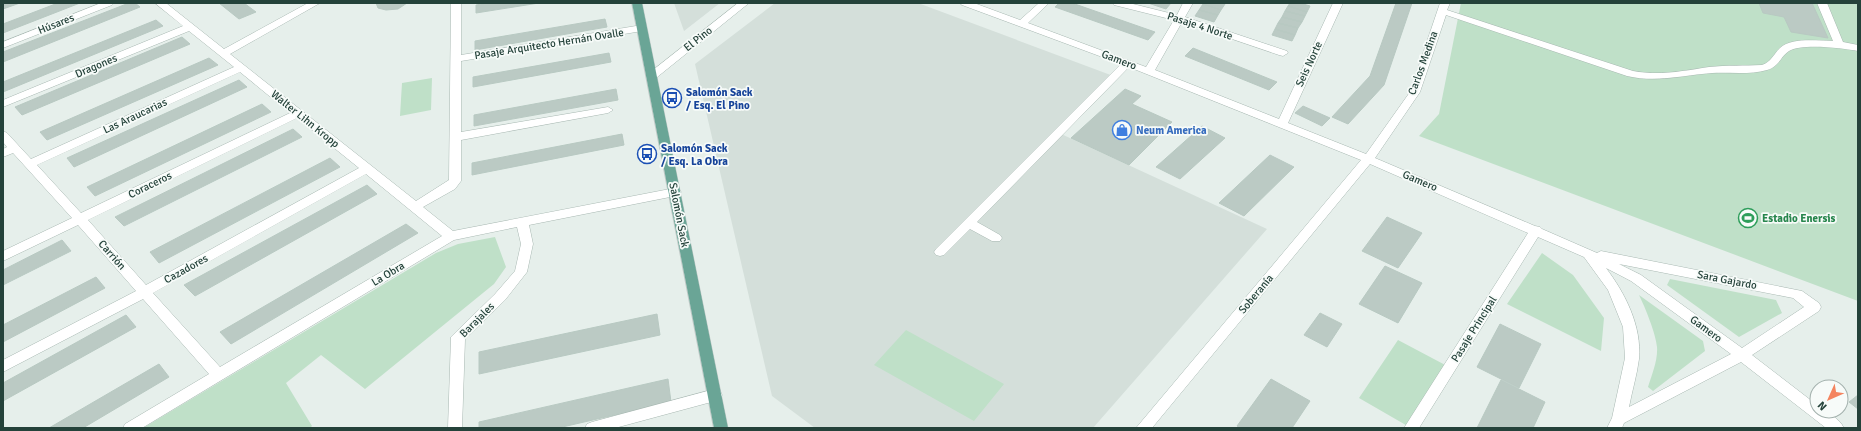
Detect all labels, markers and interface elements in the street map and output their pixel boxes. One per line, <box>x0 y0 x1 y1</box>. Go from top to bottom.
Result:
street label: Pasaje 4 Norte <box>1166 9 1234 43</box>
street label: Húsares <box>36 11 76 37</box>
street label: El Pino <box>681 24 715 54</box>
street label: Pasaje Arquitecto Hernán Ovalle <box>473 26 625 62</box>
street label: Carlos Medina <box>1405 29 1441 97</box>
street label: Seis Norte <box>1293 39 1325 89</box>
street label: Gamero <box>1100 47 1139 73</box>
street label: Dragones <box>73 51 119 81</box>
place label: Salomón Sack / Esq. El Pino <box>686 86 753 112</box>
bus stop icon: Salomón Sack / Esq. El Pino <box>661 87 683 109</box>
street label: Walter Lihn Kropp <box>268 88 342 151</box>
street label: Las Araucarias <box>101 95 169 136</box>
shop icon: Neum America <box>1111 119 1133 141</box>
place label: Neum America <box>1136 124 1207 137</box>
place label: Salomón Sack / Esq. La Obra <box>661 142 728 168</box>
bus stop icon: Salomón Sack / Esq. La Obra <box>636 143 658 165</box>
street label: Gamero <box>1401 168 1440 194</box>
street label: Coraceros <box>126 169 174 201</box>
street label: Salomón Sack <box>666 181 692 249</box>
sports icon: Estadio Enersis <box>1737 207 1759 229</box>
place label: Estadio Enersis <box>1762 212 1836 225</box>
street label: Carrión <box>96 237 128 273</box>
street label: Cazadores <box>162 252 210 286</box>
street label: La Obra <box>369 259 407 289</box>
street label: Sara Gajardo <box>1696 268 1758 292</box>
street label: Soberanía <box>1236 271 1276 316</box>
street label: Pasaje Principal <box>1449 294 1499 364</box>
street label: Barajales <box>457 300 497 340</box>
street label: Gamero <box>1687 313 1725 345</box>
north arrow <box>1809 379 1849 419</box>
text: N <box>1815 398 1830 413</box>

